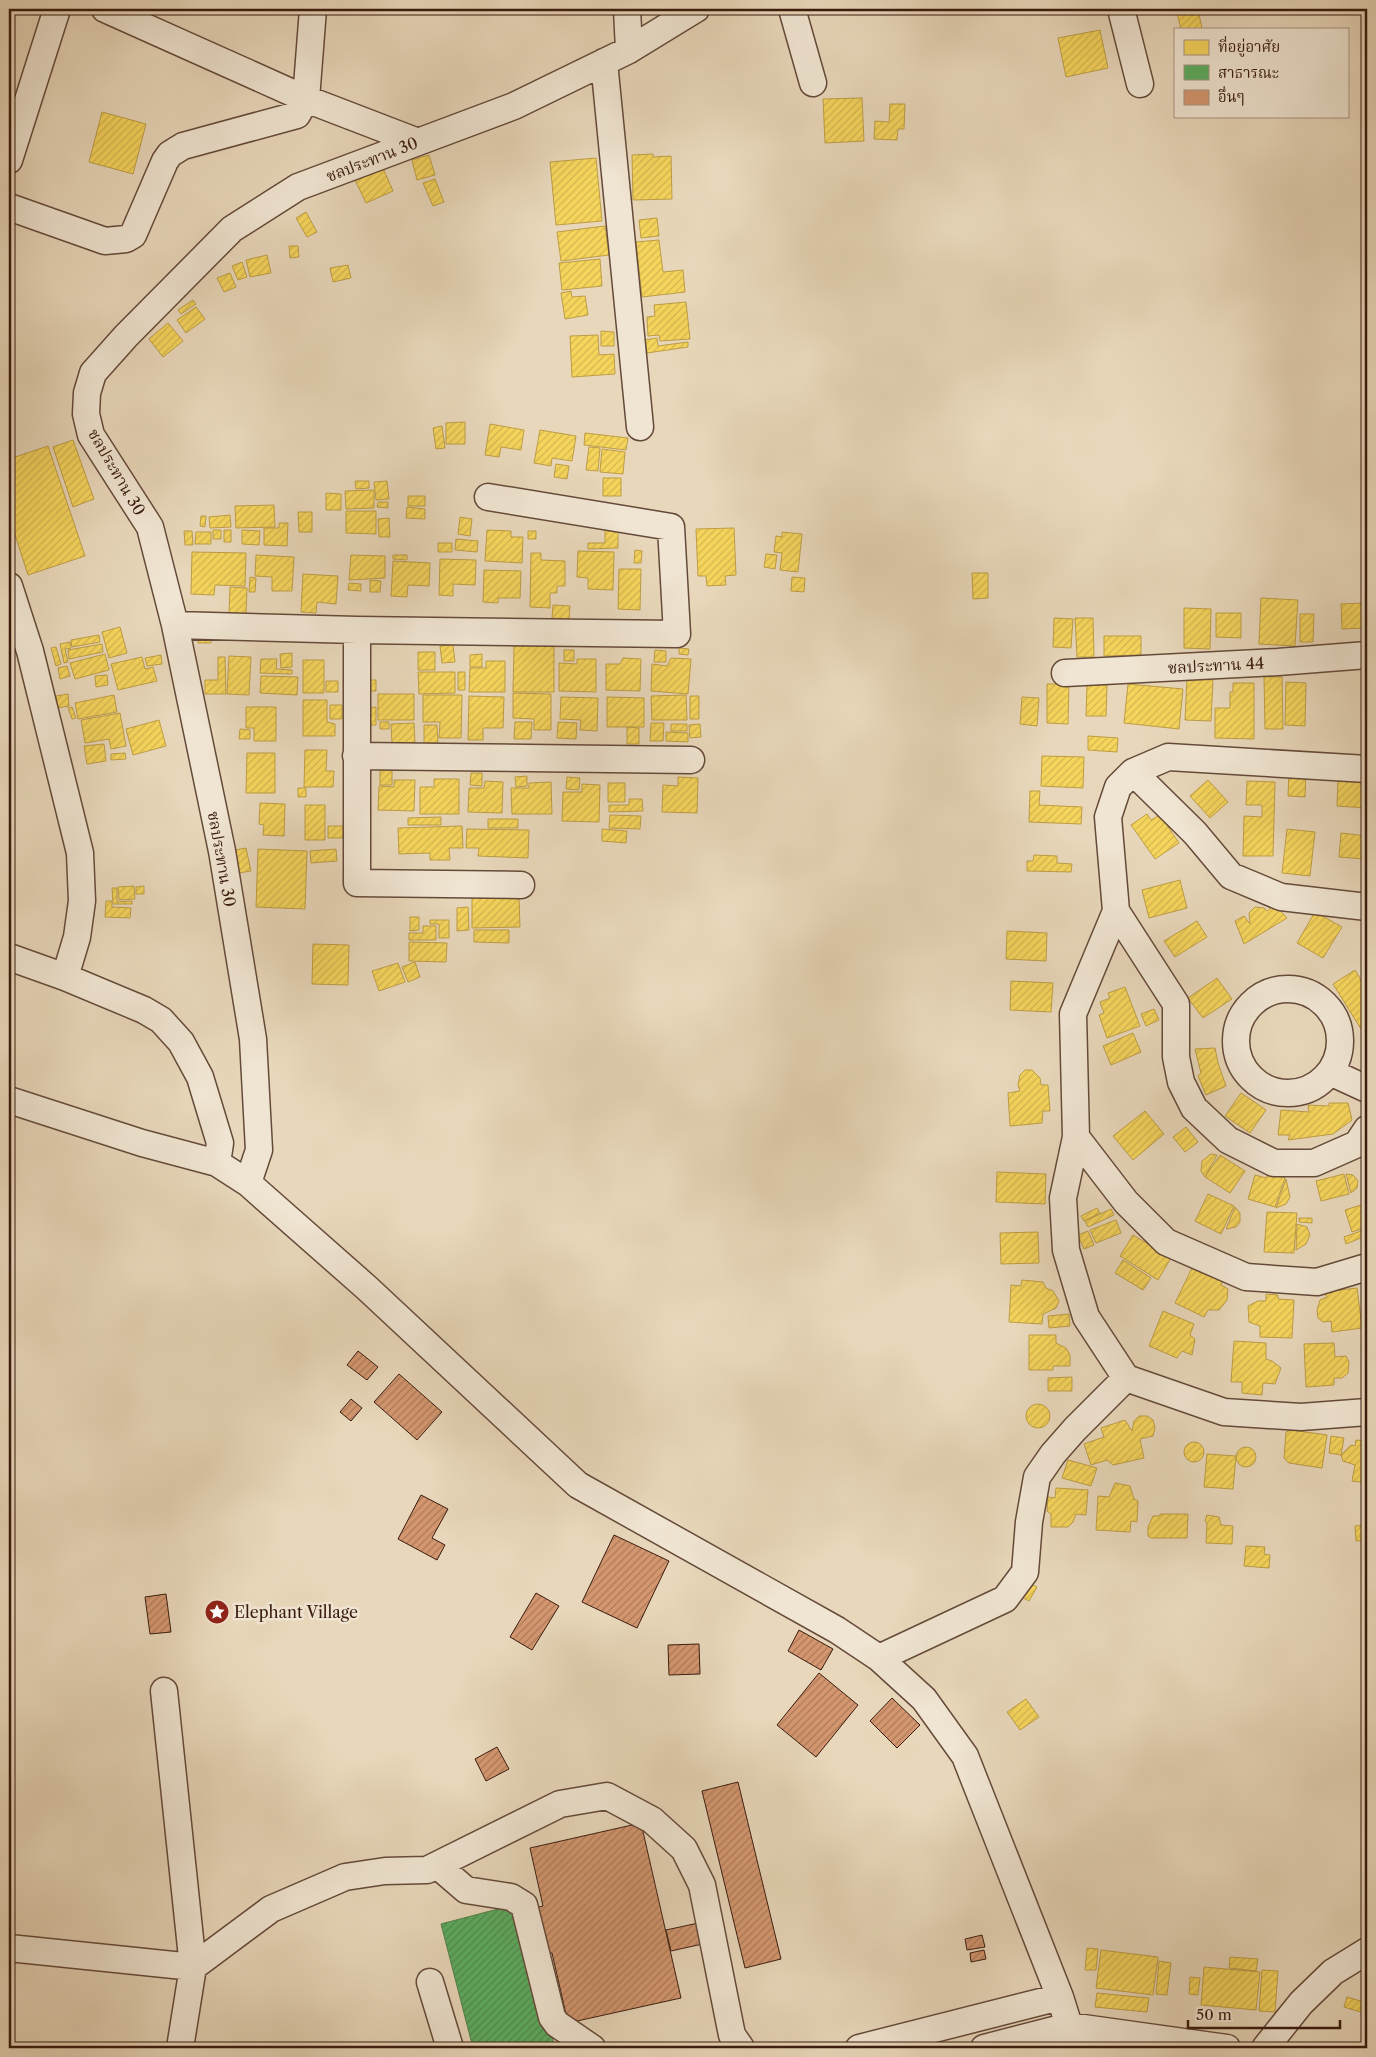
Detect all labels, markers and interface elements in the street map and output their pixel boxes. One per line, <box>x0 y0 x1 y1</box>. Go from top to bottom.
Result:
legend <box>1174 28 1348 118</box>
text: ที่อยู่อาศัย <box>1218 36 1280 57</box>
text: สาธารณะ <box>1218 63 1279 82</box>
text: อื่นๆ <box>1218 86 1244 106</box>
street label: ชลประทาน 30 <box>323 132 421 186</box>
street label: ชลประทาน 30 <box>84 425 150 519</box>
street label: ชลประทาน 44 <box>1167 652 1265 678</box>
street label: ชลประทาน 30 <box>204 810 240 908</box>
place icon: Elephant Village <box>204 1599 230 1625</box>
place label: Elephant Village <box>234 1602 358 1622</box>
scale bar <box>1188 1997 1341 2029</box>
text: 50 m <box>1196 2005 1232 2024</box>

